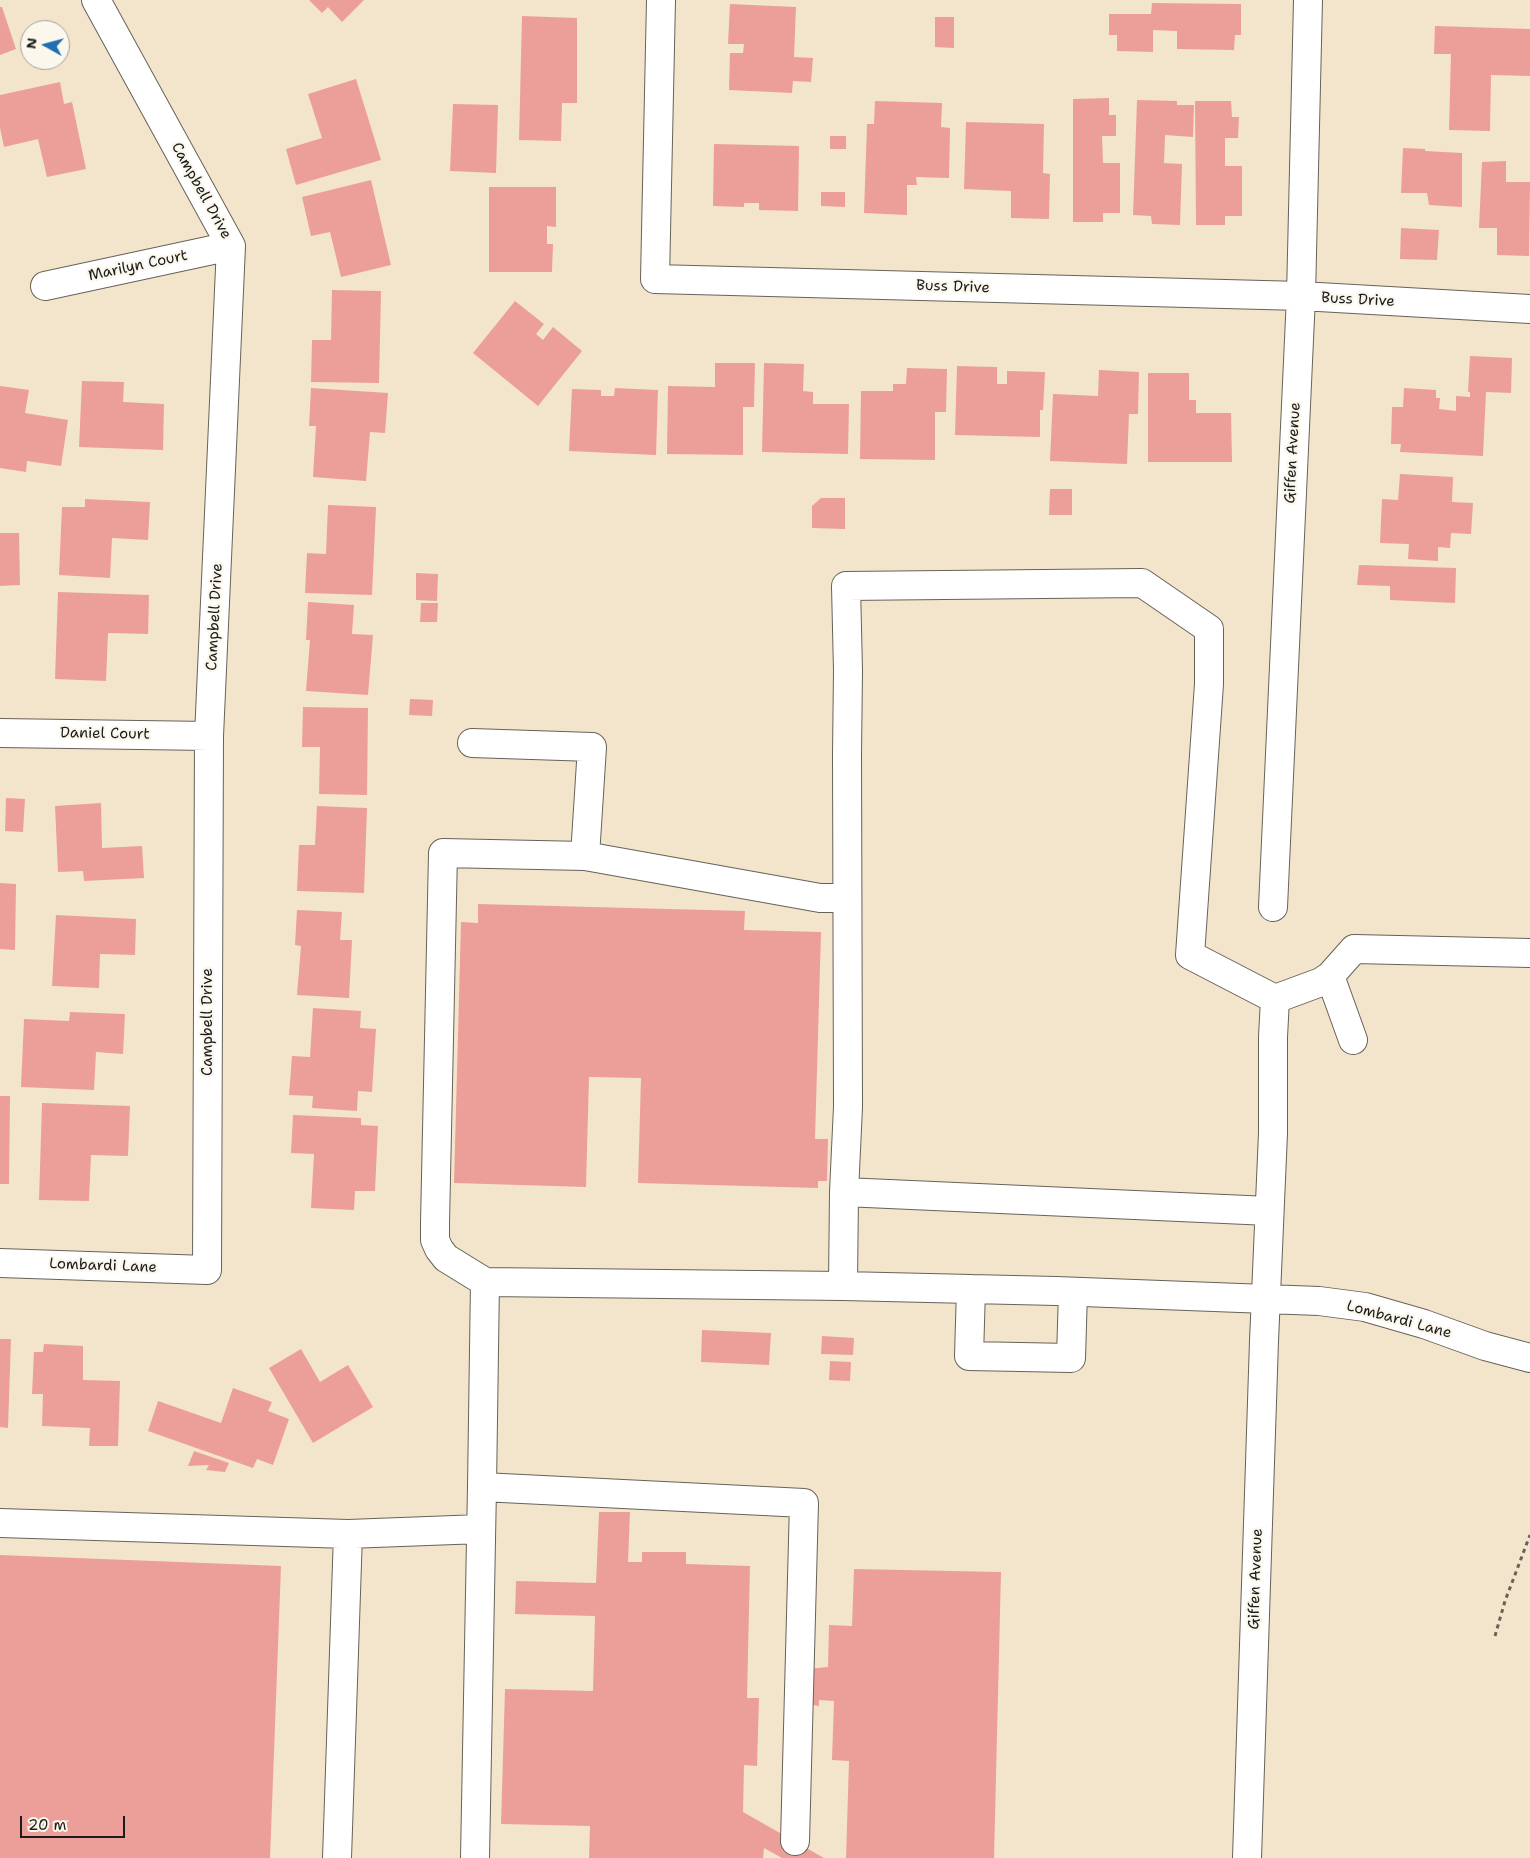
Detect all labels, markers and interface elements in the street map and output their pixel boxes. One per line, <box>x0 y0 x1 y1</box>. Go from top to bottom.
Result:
north arrow <box>20 20 70 70</box>
text: N <box>21 37 41 50</box>
street label: Campbell Drive <box>167 140 235 242</box>
street label: Marilyn Court <box>87 247 189 285</box>
street label: Buss Drive <box>916 277 990 297</box>
street label: Buss Drive <box>1321 289 1395 311</box>
street label: Giffen Avenue <box>1281 402 1305 504</box>
street label: Campbell Drive <box>203 563 227 671</box>
street label: Daniel Court <box>60 724 150 744</box>
street label: Campbell Drive <box>199 968 217 1076</box>
street label: Lombardi Lane <box>49 1255 157 1277</box>
street label: Lombardi Lane <box>1345 1297 1453 1343</box>
street label: Giffen Avenue <box>1245 1528 1267 1630</box>
scale bar <box>22 1806 128 1838</box>
text: 20 m <box>28 1815 67 1835</box>

